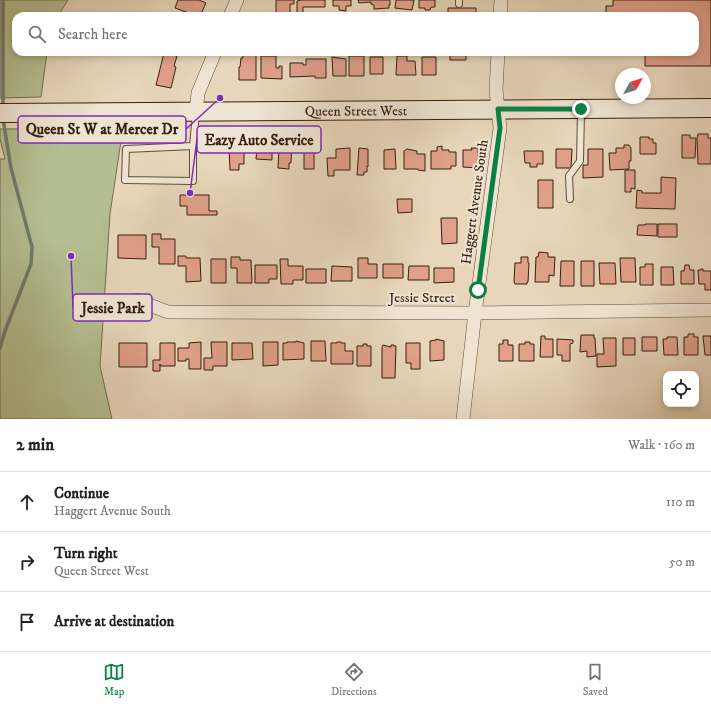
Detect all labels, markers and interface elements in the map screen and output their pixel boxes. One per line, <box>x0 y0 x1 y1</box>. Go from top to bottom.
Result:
search box <box>12 12 699 56</box>
icon: search <box>26 23 48 45</box>
text: Search here <box>58 25 127 44</box>
north arrow <box>615 68 651 104</box>
route end <box>572 100 590 118</box>
street label: Queen Street West <box>305 102 408 121</box>
callout: Queen St W at Mercer Dr <box>18 116 186 143</box>
text: Queen St W at Mercer Dr <box>26 120 179 139</box>
callout: Eazy Auto Service <box>197 126 321 153</box>
text: Eazy Auto Service <box>205 131 314 150</box>
street label: Haggert Avenue South <box>457 138 493 266</box>
route start <box>469 281 487 299</box>
street label: Jessie Street <box>387 289 456 307</box>
callout: Jessie Park <box>73 294 152 321</box>
text: Jessie Park <box>79 299 145 318</box>
map controls <box>663 371 699 407</box>
button: locate <box>663 371 699 407</box>
text: 2 min <box>16 434 54 456</box>
text: Walk · 160 m <box>628 437 695 453</box>
text: Continue <box>54 484 109 503</box>
icon: ahead <box>16 491 38 513</box>
text: 110 m <box>666 494 695 510</box>
text: Haggert Avenue South <box>54 503 171 519</box>
text: Turn right <box>54 544 117 563</box>
icon: right <box>16 551 38 573</box>
text: 50 m <box>669 554 695 570</box>
text: Queen Street West <box>54 563 149 579</box>
icon: arrive <box>16 611 38 633</box>
text: Arrive at destination <box>54 612 174 631</box>
tab: Map <box>103 661 125 699</box>
tab: Directions <box>331 661 377 699</box>
tab: Saved <box>583 661 608 699</box>

